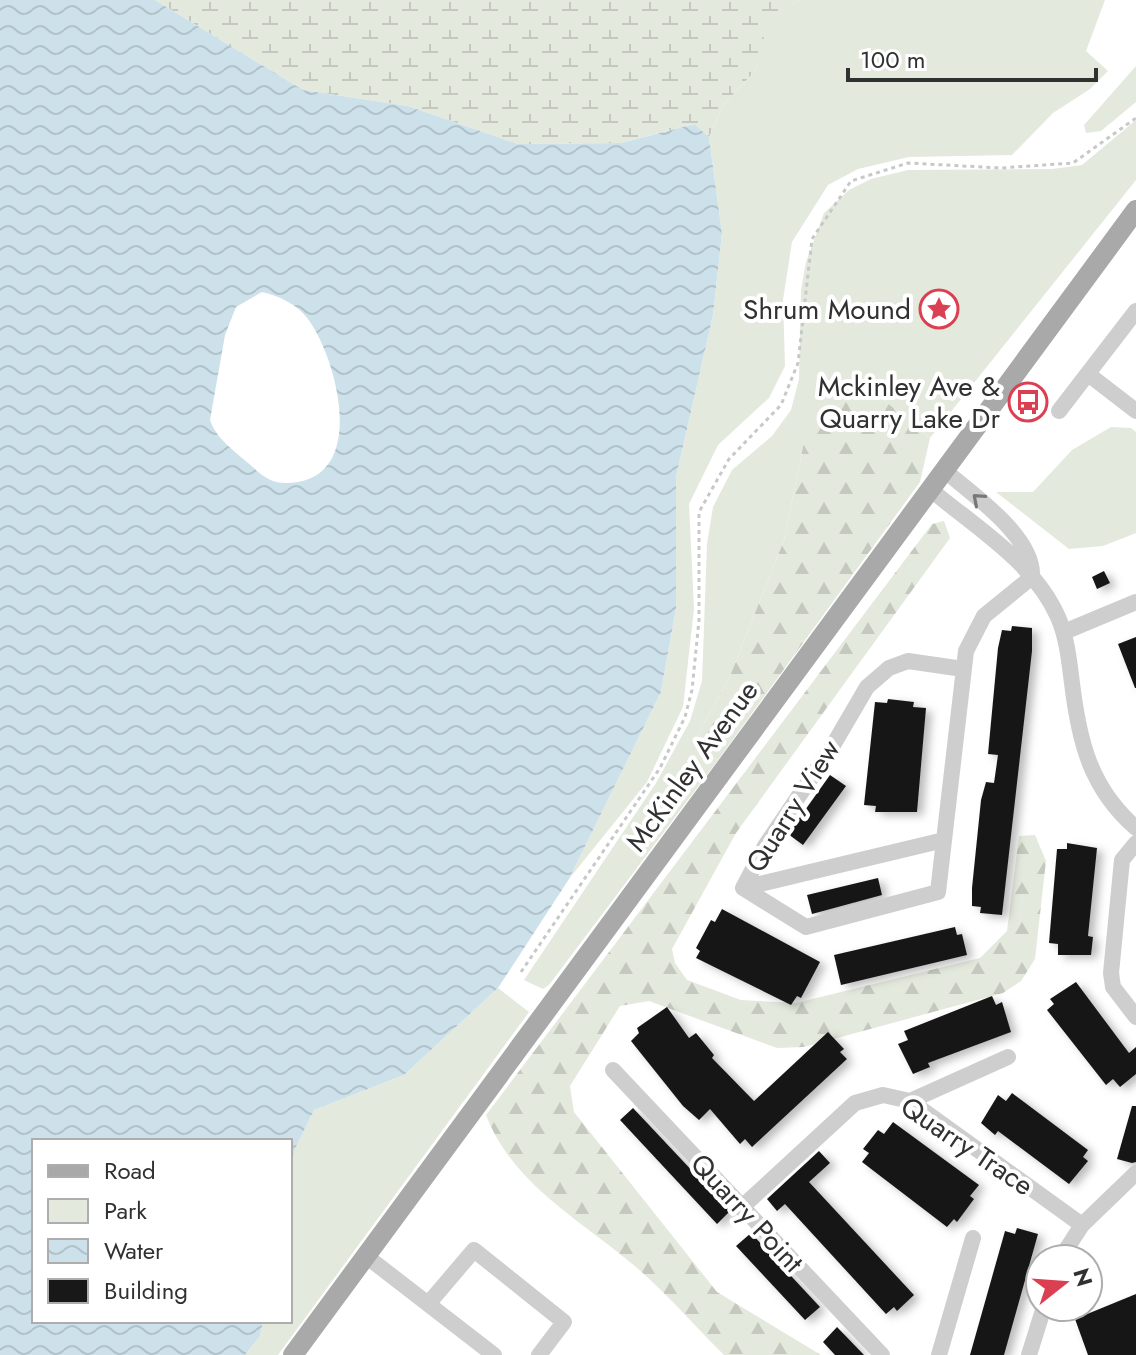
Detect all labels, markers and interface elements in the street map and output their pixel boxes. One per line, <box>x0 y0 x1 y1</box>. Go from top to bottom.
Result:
scale bar <box>848 32 1096 82</box>
text: 100 m <box>860 42 926 77</box>
place icon: Shrum Mound <box>918 288 960 330</box>
place label: Shrum Mound <box>743 289 911 330</box>
place label: Mckinley Ave & Quarry Lake Dr <box>818 366 1000 439</box>
bus stop icon: Mckinley Ave & Quarry Lake Dr <box>1007 381 1049 423</box>
one-way arrow <box>973 494 988 509</box>
street label: McKinley Avenue <box>616 672 768 860</box>
street label: Quarry View <box>736 732 850 880</box>
street label: Quarry Trace <box>892 1086 1042 1206</box>
legend <box>32 1139 292 1323</box>
street label: Quarry Point <box>681 1144 813 1282</box>
text: Road <box>104 1153 156 1188</box>
text: Park <box>104 1193 147 1228</box>
text: Water <box>104 1233 164 1268</box>
north arrow <box>1024 1243 1104 1323</box>
text: N <box>1065 1264 1101 1290</box>
text: Building <box>104 1273 188 1308</box>

